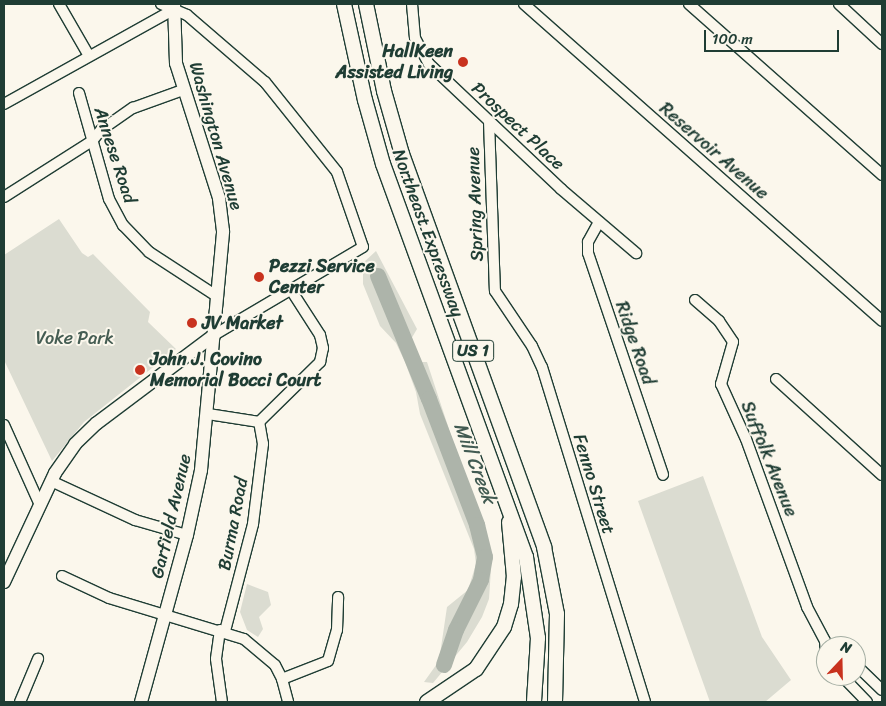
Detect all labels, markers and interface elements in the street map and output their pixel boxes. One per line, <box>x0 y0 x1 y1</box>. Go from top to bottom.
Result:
scale bar <box>706 20 841 52</box>
text: 100 m <box>712 26 753 52</box>
place label: HallKeen Assisted Living <box>336 41 453 84</box>
marker: HallKeen Assisted Living <box>457 56 469 68</box>
street label: Washington Avenue <box>185 59 247 213</box>
street label: Prospect Place <box>467 77 569 175</box>
street label: Reservoir Avenue <box>655 98 773 204</box>
street label: Annese Road <box>89 104 141 206</box>
street label: Northeast Expressway <box>387 146 469 320</box>
street label: Spring Avenue <box>462 147 488 261</box>
place label: Pezzi Service Center <box>269 256 375 298</box>
marker: Pezzi Service Center <box>253 271 265 283</box>
street label: Ridge Road <box>611 298 659 388</box>
place label: JV Market <box>202 312 283 334</box>
marker: JV Market <box>186 317 198 329</box>
park label: Voke Park <box>36 327 114 349</box>
road number: US 1 <box>452 338 494 364</box>
place label: John J. Covino Memorial Bocci Court <box>150 349 321 392</box>
marker: John J. Covino Memorial Bocci Court <box>134 364 146 376</box>
street label: Suffolk Avenue <box>736 398 802 520</box>
water label: Mill Creek <box>449 419 501 507</box>
street label: Fenno Street <box>568 431 620 537</box>
street label: Garfield Avenue <box>146 452 196 580</box>
street label: Burma Road <box>213 476 253 572</box>
text: N <box>837 634 855 661</box>
north arrow <box>816 636 866 686</box>

